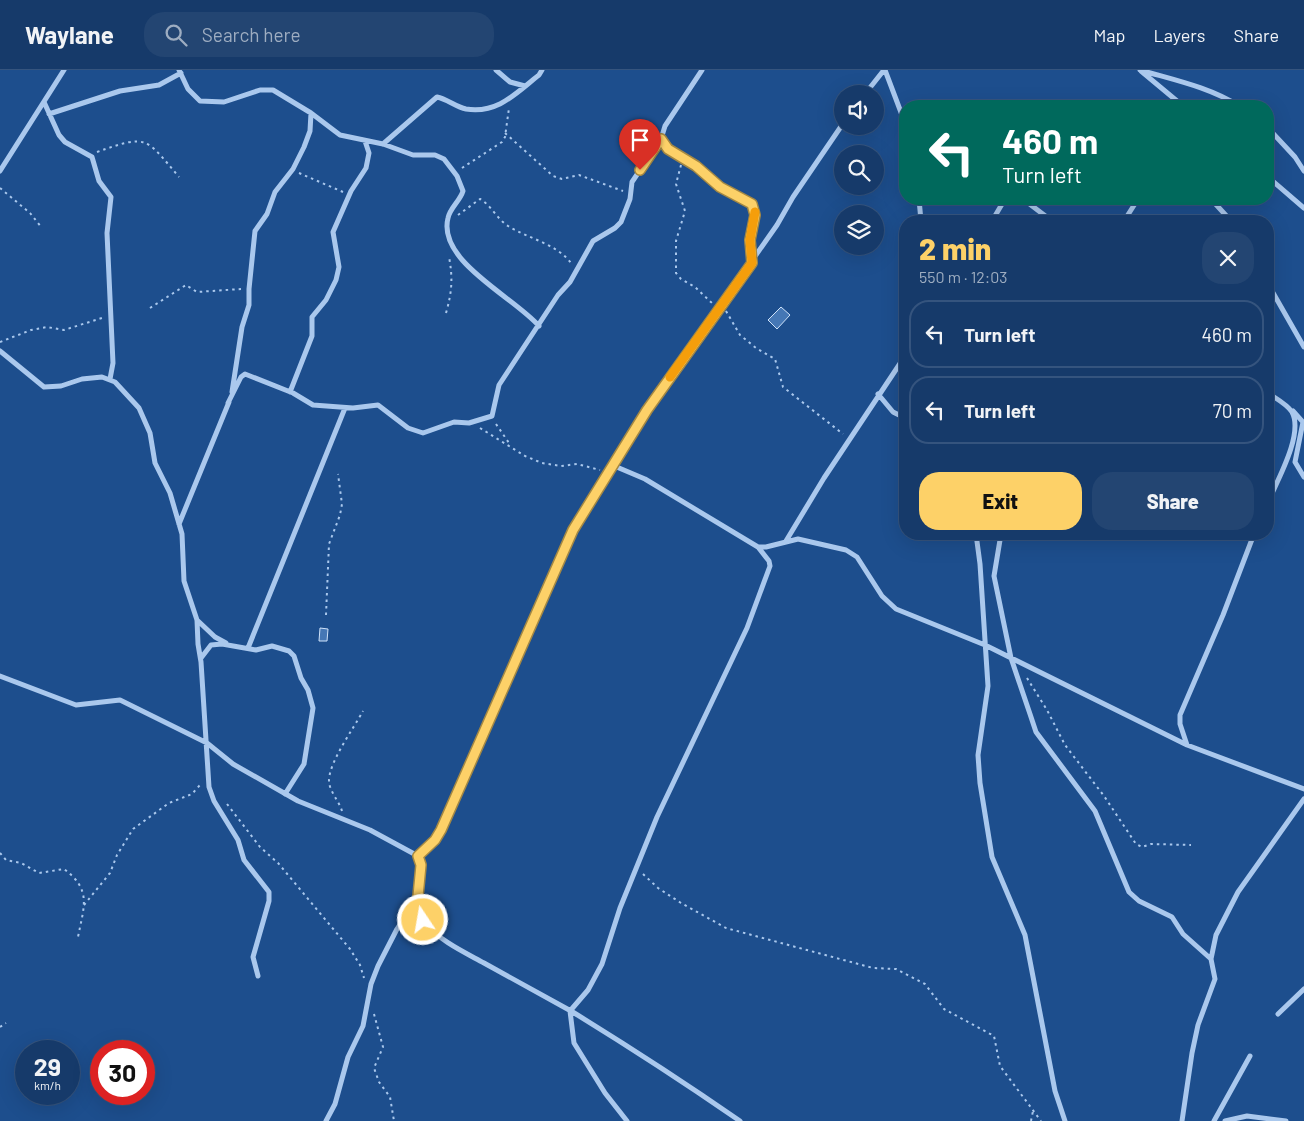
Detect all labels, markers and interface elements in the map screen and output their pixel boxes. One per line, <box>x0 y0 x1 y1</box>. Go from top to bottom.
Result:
search box <box>144 12 494 57</box>
text: Waylane <box>25 20 114 49</box>
icon: search <box>162 21 190 49</box>
text: Search here <box>202 23 301 46</box>
text: Map <box>1093 24 1125 46</box>
text: Layers <box>1153 24 1206 46</box>
text: Share <box>1234 24 1279 46</box>
map controls <box>834 85 884 255</box>
button: sound <box>834 85 884 135</box>
pin <box>619 119 661 170</box>
text: 460 m <box>1002 119 1098 161</box>
icon: left <box>919 120 984 185</box>
icon: arrive <box>626 126 654 154</box>
button: search <box>834 145 884 195</box>
text: Turn left <box>1002 161 1082 187</box>
button: layers <box>834 205 884 255</box>
text: 2 min <box>919 230 991 266</box>
button: close <box>1202 232 1254 284</box>
text: 550 m · 12:03 <box>919 267 1008 286</box>
icon: left <box>921 320 949 348</box>
text: Turn left <box>964 323 1035 346</box>
text: 460 m <box>1201 323 1252 346</box>
icon: left <box>921 396 949 424</box>
text: Turn left <box>964 399 1035 422</box>
text: 70 m <box>1213 399 1252 422</box>
button: Exit <box>919 472 1082 530</box>
button: Share <box>1092 472 1254 530</box>
position arrow <box>396 893 448 945</box>
speed limit sign: 30 <box>90 1040 155 1105</box>
text: 29 <box>34 1051 61 1081</box>
text: km/h <box>34 1078 61 1092</box>

